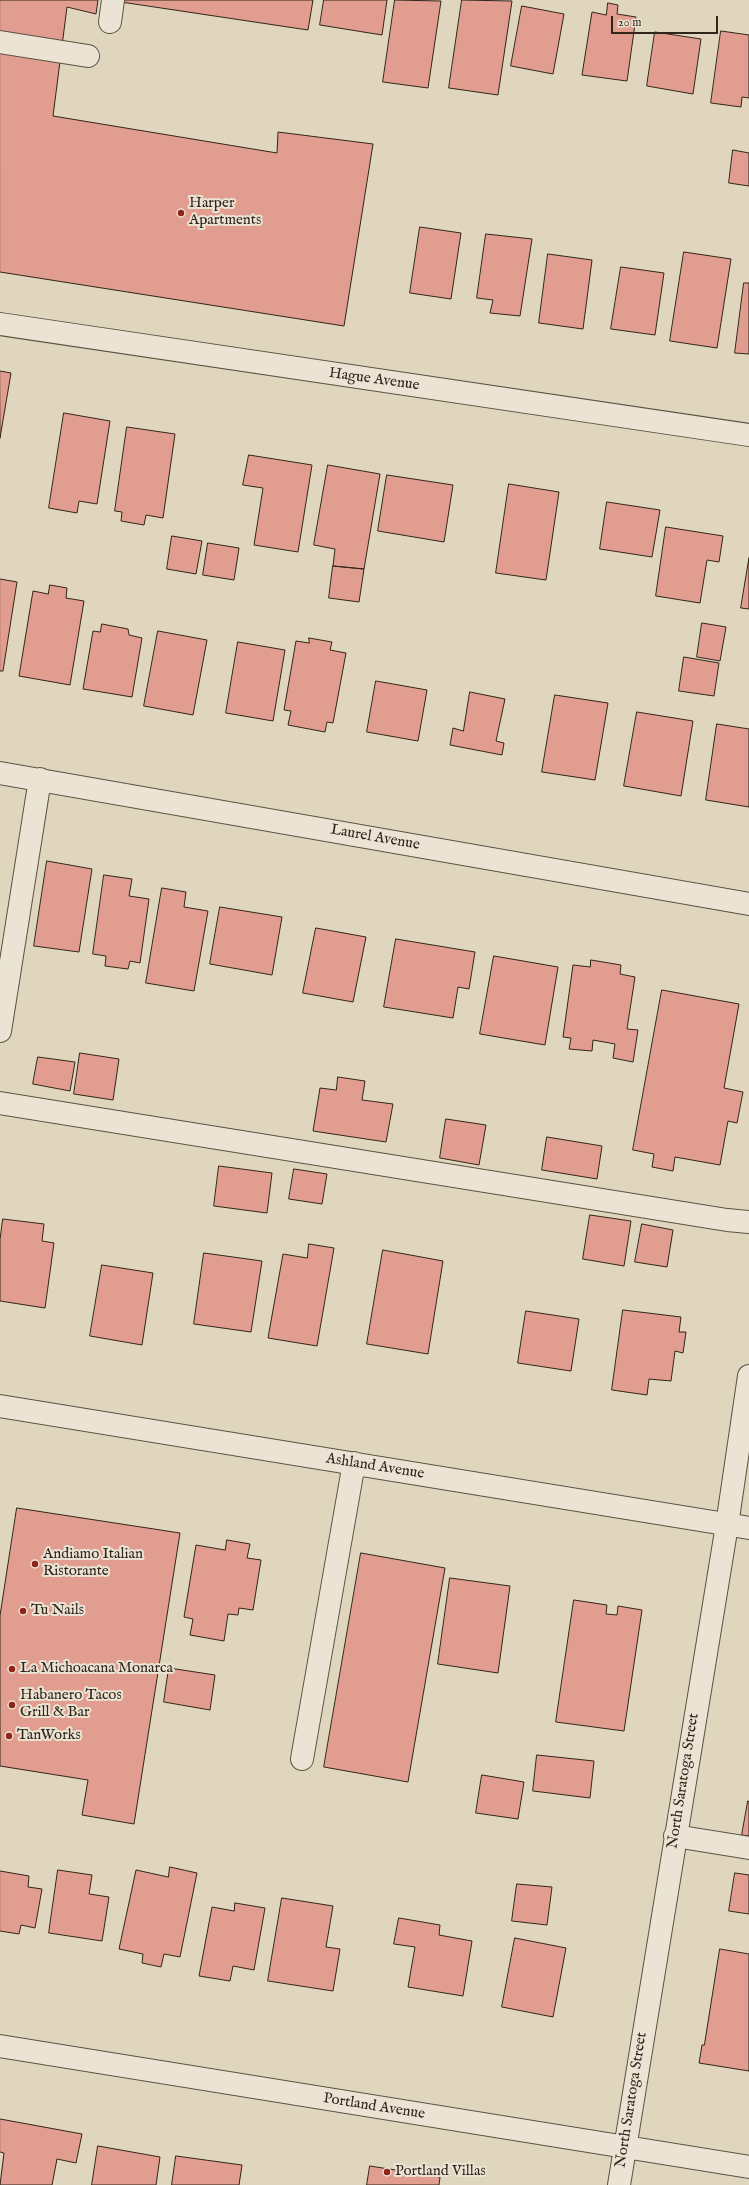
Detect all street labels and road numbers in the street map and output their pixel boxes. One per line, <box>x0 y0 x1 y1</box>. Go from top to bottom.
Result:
street label: Hague Avenue <box>328 365 420 395</box>
street label: Laurel Avenue <box>329 821 421 855</box>
street label: Ashland Avenue <box>325 1450 425 1484</box>
street label: North Saratoga Street <box>664 1712 704 1850</box>
street label: North Saratoga Street <box>612 2031 652 2169</box>
street label: Portland Avenue <box>322 2090 426 2124</box>

